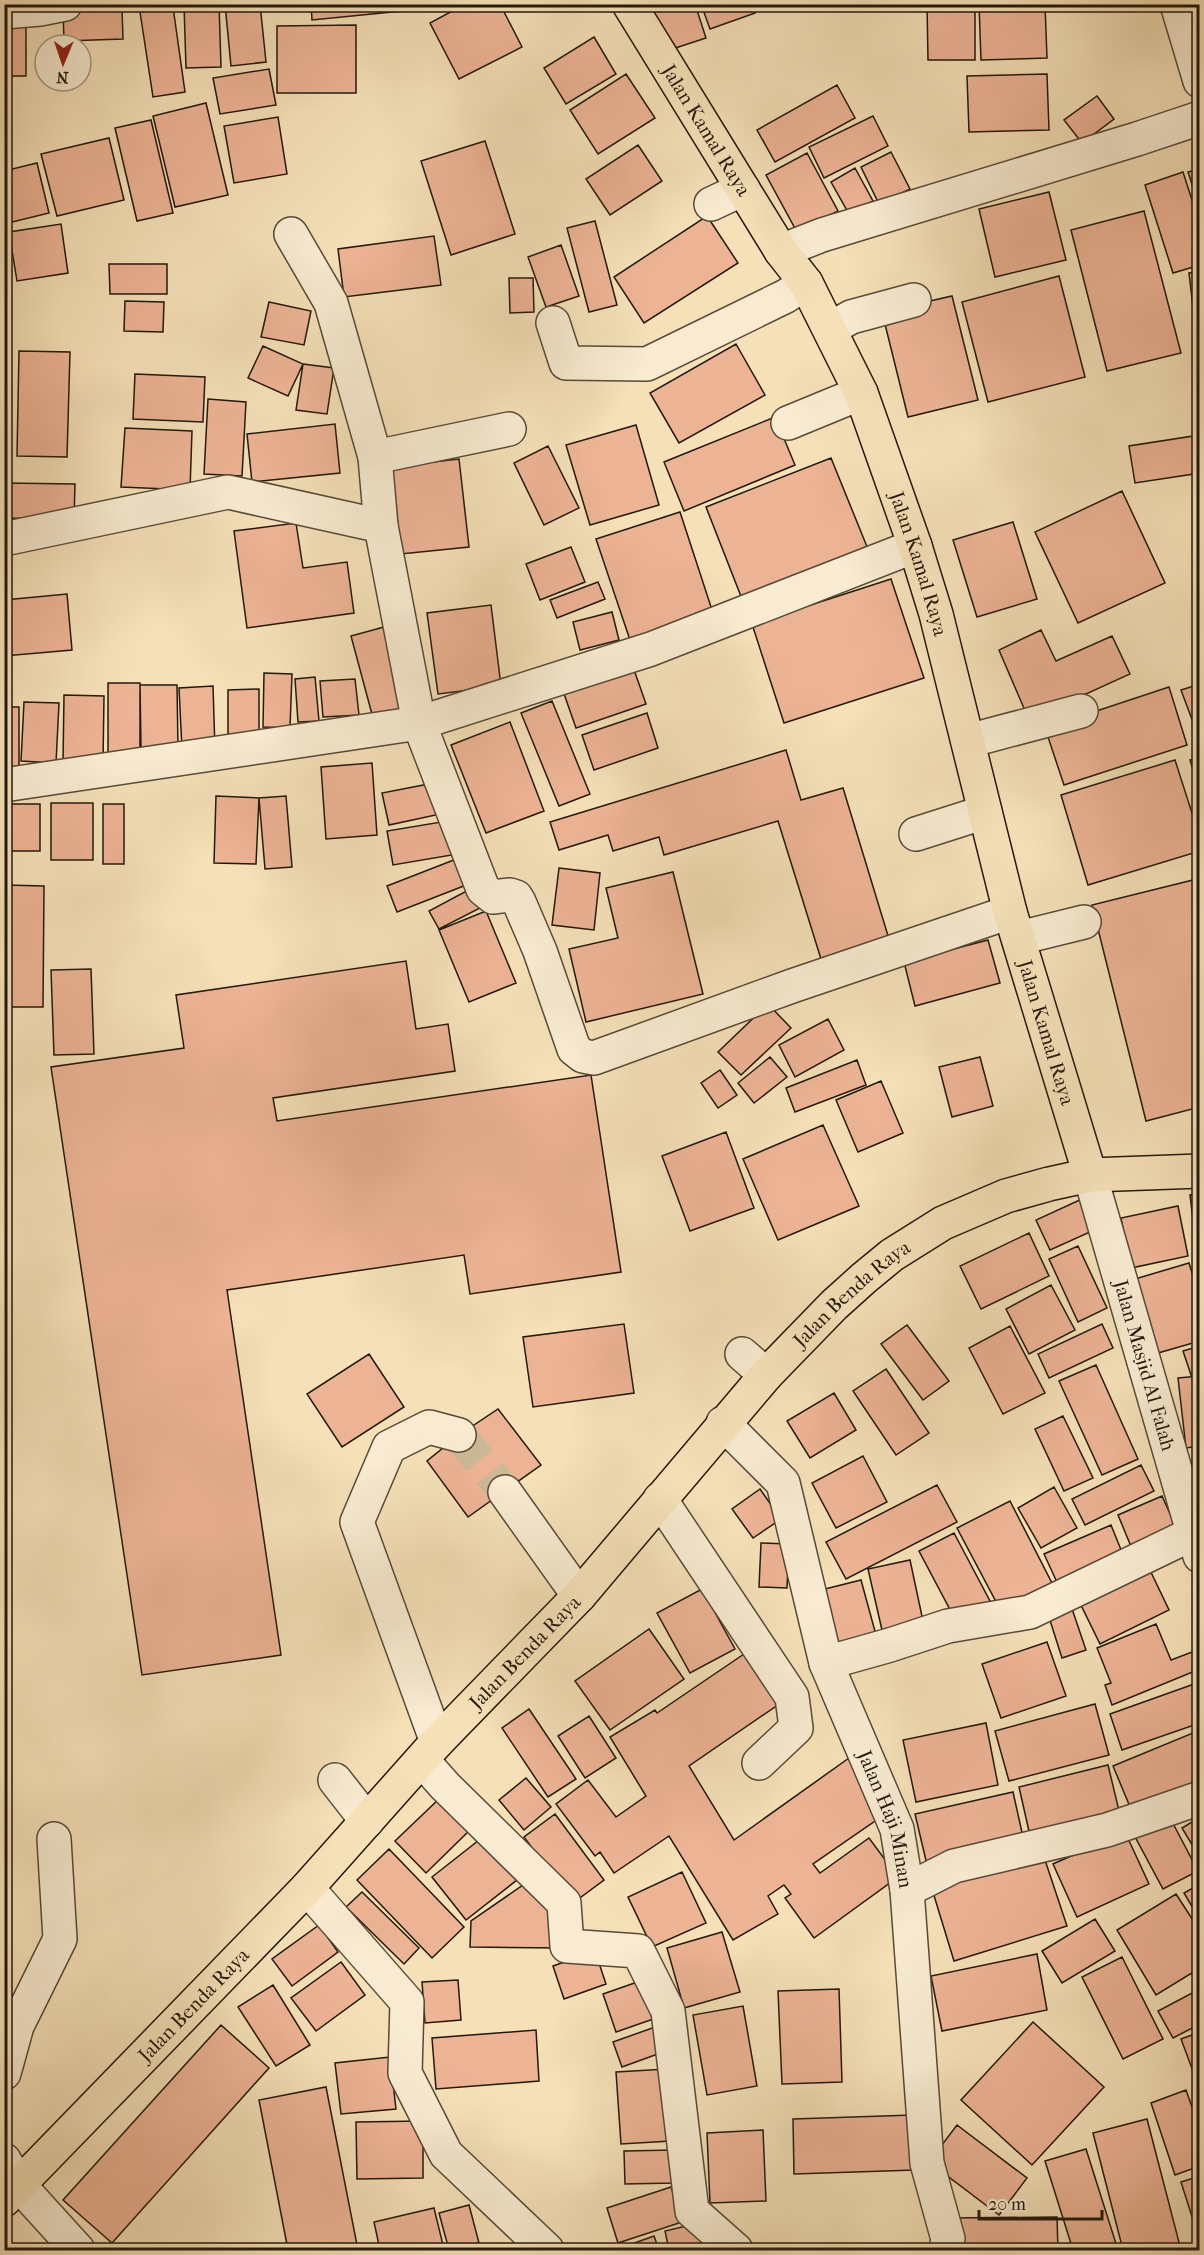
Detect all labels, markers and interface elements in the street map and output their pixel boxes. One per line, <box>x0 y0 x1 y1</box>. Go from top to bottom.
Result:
north arrow <box>33 33 93 93</box>
street label: Jalan Kamal Raya <box>656 58 756 201</box>
text: N <box>55 68 69 87</box>
street label: Jalan Kamal Raya <box>885 487 953 639</box>
street label: Jalan Kamal Raya <box>1013 955 1080 1108</box>
street label: Jalan Benda Raya <box>787 1235 915 1353</box>
street label: Jalan Masjid Al Falah <box>1109 1275 1181 1454</box>
street label: Jalan Benda Raya <box>463 1590 585 1715</box>
street label: Jalan Haji Minan <box>852 1745 918 1890</box>
street label: Jalan Benda Raya <box>132 1943 254 2068</box>
scale bar <box>979 2183 1102 2221</box>
text: 20 m <box>988 2194 1026 2215</box>

